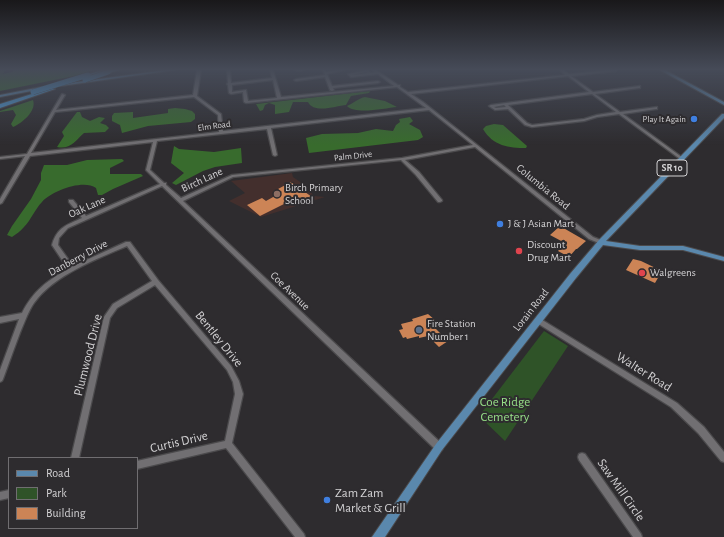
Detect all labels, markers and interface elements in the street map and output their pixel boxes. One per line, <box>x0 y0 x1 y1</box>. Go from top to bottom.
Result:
place label: Play It Again <box>643 114 686 124</box>
marker: Play It Again <box>689 114 699 124</box>
street label: Elm Road <box>197 119 231 133</box>
street label: Palm Drive <box>333 149 373 163</box>
road number: SR 10 <box>657 160 687 176</box>
street label: Columbia Road <box>514 161 572 213</box>
street label: Birch Lane <box>179 165 225 195</box>
place label: Birch Primary School <box>285 181 343 207</box>
marker: Birch Primary School <box>272 189 282 199</box>
street label: Oak Lane <box>66 193 108 221</box>
place label: J & J Asian Mart <box>508 217 574 231</box>
marker: J & J Asian Mart <box>495 219 505 229</box>
street label: Danberry Drive <box>46 237 110 279</box>
place label: Discount Drug Mart <box>527 238 571 264</box>
marker: Discount Drug Mart <box>514 246 524 256</box>
place label: Walgreens <box>650 266 696 280</box>
marker: Walgreens <box>637 268 647 278</box>
street label: Coe Avenue <box>267 269 313 313</box>
street label: Lorain Road <box>510 286 552 334</box>
street label: Bentley Drive <box>192 308 246 370</box>
street label: Plumwood Drive <box>70 312 106 398</box>
place label: Fire Station Number 1 <box>427 317 476 343</box>
marker: Fire Station Number 1 <box>414 325 424 335</box>
street label: Walter Road <box>613 349 675 395</box>
park label: Coe Ridge Cemetery <box>480 394 530 425</box>
street label: Curtis Drive <box>149 428 209 456</box>
street label: Saw Mill Circle <box>594 456 648 524</box>
legend <box>8 457 138 529</box>
text: Road <box>46 467 70 479</box>
place label: Zam Zam Market & Grill <box>335 485 406 516</box>
text: Park <box>46 487 67 499</box>
marker: Zam Zam Market & Grill <box>322 495 332 505</box>
text: Building <box>46 507 86 519</box>

